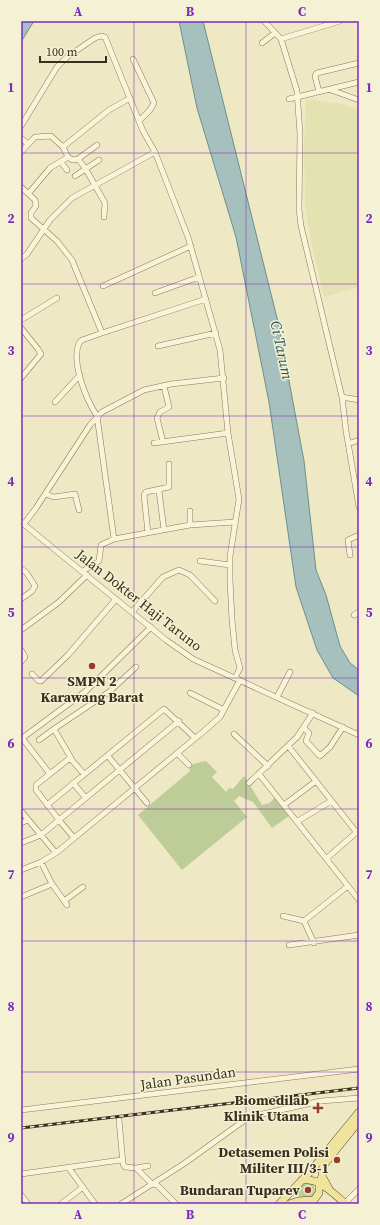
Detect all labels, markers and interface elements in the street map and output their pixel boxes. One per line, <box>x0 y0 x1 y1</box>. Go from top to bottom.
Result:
text: A <box>74 3 83 20</box>
text: B <box>186 3 195 20</box>
text: C <box>298 3 306 20</box>
scale bar <box>40 38 106 64</box>
text: 100 m <box>46 44 78 60</box>
text: 1 <box>7 79 15 96</box>
text: 1 <box>365 79 373 96</box>
text: 2 <box>7 210 15 227</box>
text: 2 <box>365 210 373 227</box>
water label: Ci Tarum <box>266 319 299 382</box>
text: 3 <box>7 342 15 359</box>
text: 3 <box>365 342 373 359</box>
text: 4 <box>7 473 15 490</box>
text: 4 <box>365 473 373 490</box>
street label: Jalan Dokter Haji Taruno <box>71 544 206 656</box>
text: 5 <box>7 604 15 621</box>
text: 5 <box>365 604 373 621</box>
marker: SMPN 2 Karawang Barat <box>87 661 97 671</box>
place label: SMPN 2 Karawang Barat <box>41 671 144 707</box>
text: 6 <box>7 735 15 752</box>
text: 6 <box>365 735 373 752</box>
text: 7 <box>7 866 15 883</box>
text: 7 <box>365 866 373 883</box>
text: 8 <box>7 998 15 1015</box>
text: 8 <box>365 998 373 1015</box>
street label: Jalan Pasundan <box>138 1061 238 1095</box>
place label: Biomedilab Klinik Utama <box>224 1090 310 1126</box>
marker: Biomedilab Klinik Utama <box>312 1102 324 1114</box>
text: 9 <box>7 1129 15 1146</box>
text: 9 <box>365 1129 373 1146</box>
place label: Detasemen Polisi Militer III/3-1 <box>218 1142 330 1178</box>
marker: Detasemen Polisi Militer III/3-1 <box>332 1155 342 1165</box>
place label: Bundaran Tuparev <box>180 1180 301 1200</box>
marker: Bundaran Tuparev <box>303 1185 313 1195</box>
text: A <box>74 1206 83 1223</box>
text: B <box>186 1206 195 1223</box>
text: C <box>298 1206 306 1223</box>

